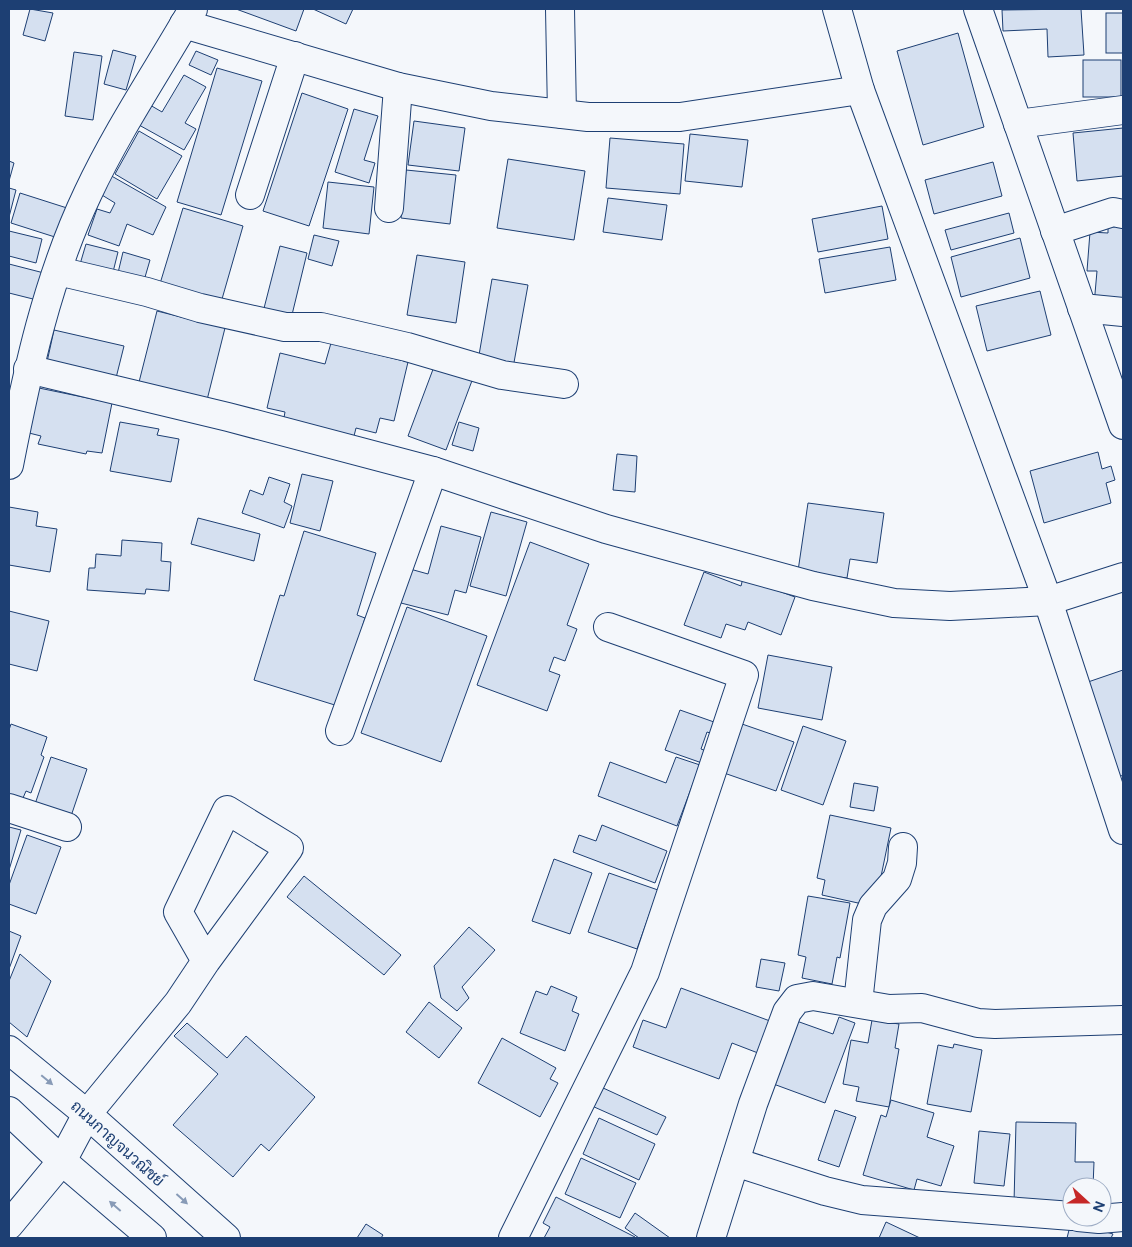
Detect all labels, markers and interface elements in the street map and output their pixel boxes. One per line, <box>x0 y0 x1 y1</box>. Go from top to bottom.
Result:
one-way arrow <box>40 1075 53 1086</box>
street label: ถนนกาญจนวณิชย์ <box>66 1094 170 1191</box>
north arrow <box>1062 1177 1112 1227</box>
one-way arrow <box>176 1194 189 1205</box>
text: N <box>1089 1199 1109 1215</box>
one-way arrow <box>109 1201 122 1212</box>

